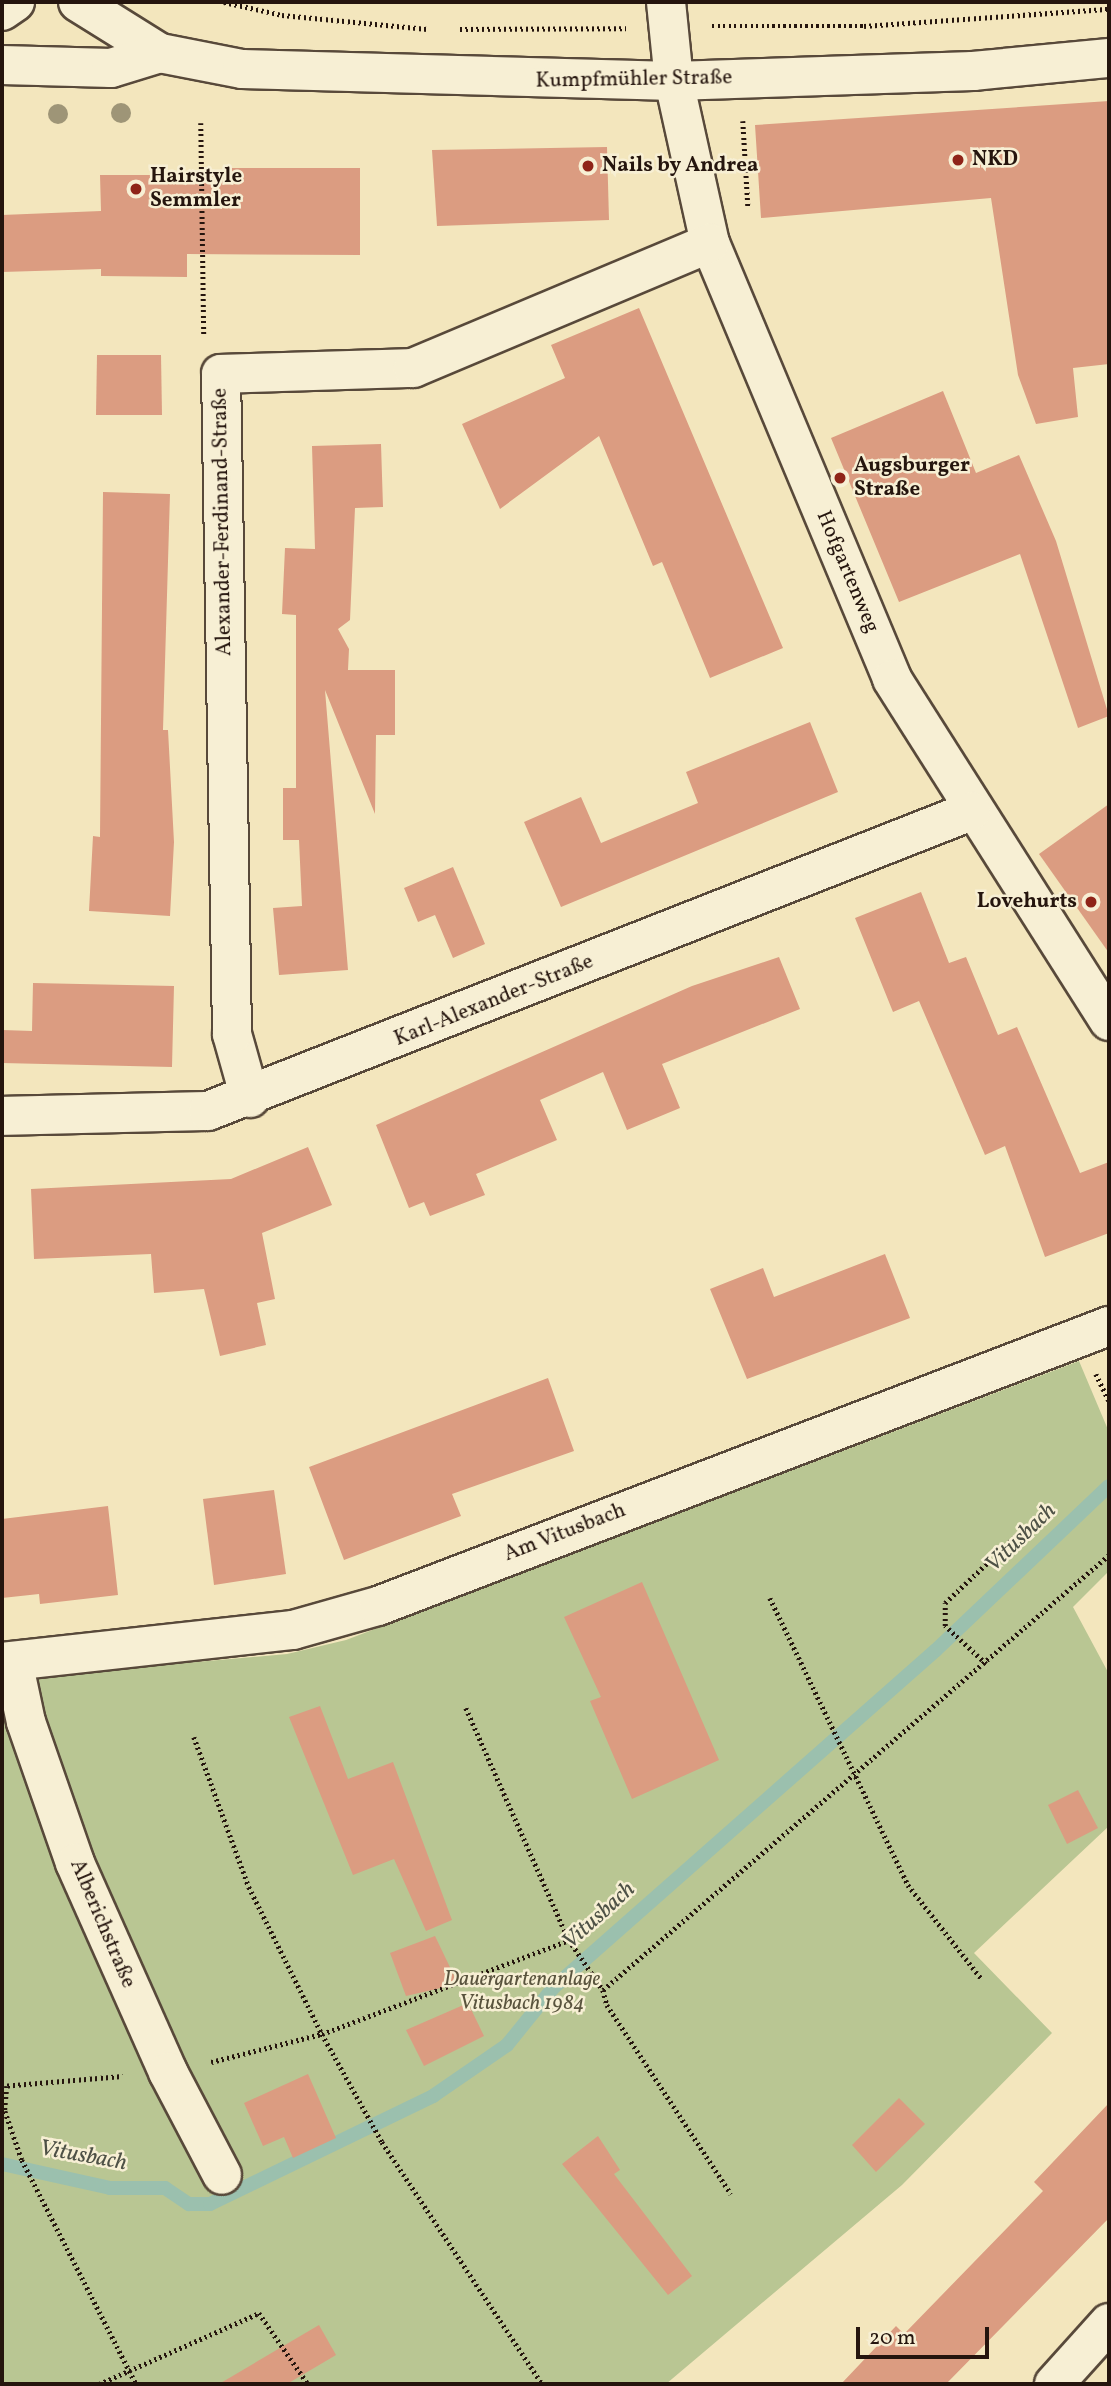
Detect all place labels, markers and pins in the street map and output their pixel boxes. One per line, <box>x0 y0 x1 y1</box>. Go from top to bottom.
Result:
place label: NKD <box>972 147 1018 173</box>
marker: NKD <box>950 152 966 168</box>
place label: Nails by Andrea <box>602 153 759 179</box>
marker: Nails by Andrea <box>580 158 596 174</box>
place label: Hairstyle Semmler <box>150 164 242 214</box>
marker: Hairstyle Semmler <box>128 181 144 197</box>
place label: Augsburger Straße <box>854 453 970 503</box>
marker: Augsburger Straße <box>832 470 848 486</box>
place label: Lovehurts <box>977 889 1077 915</box>
marker: Lovehurts <box>1083 894 1099 910</box>

